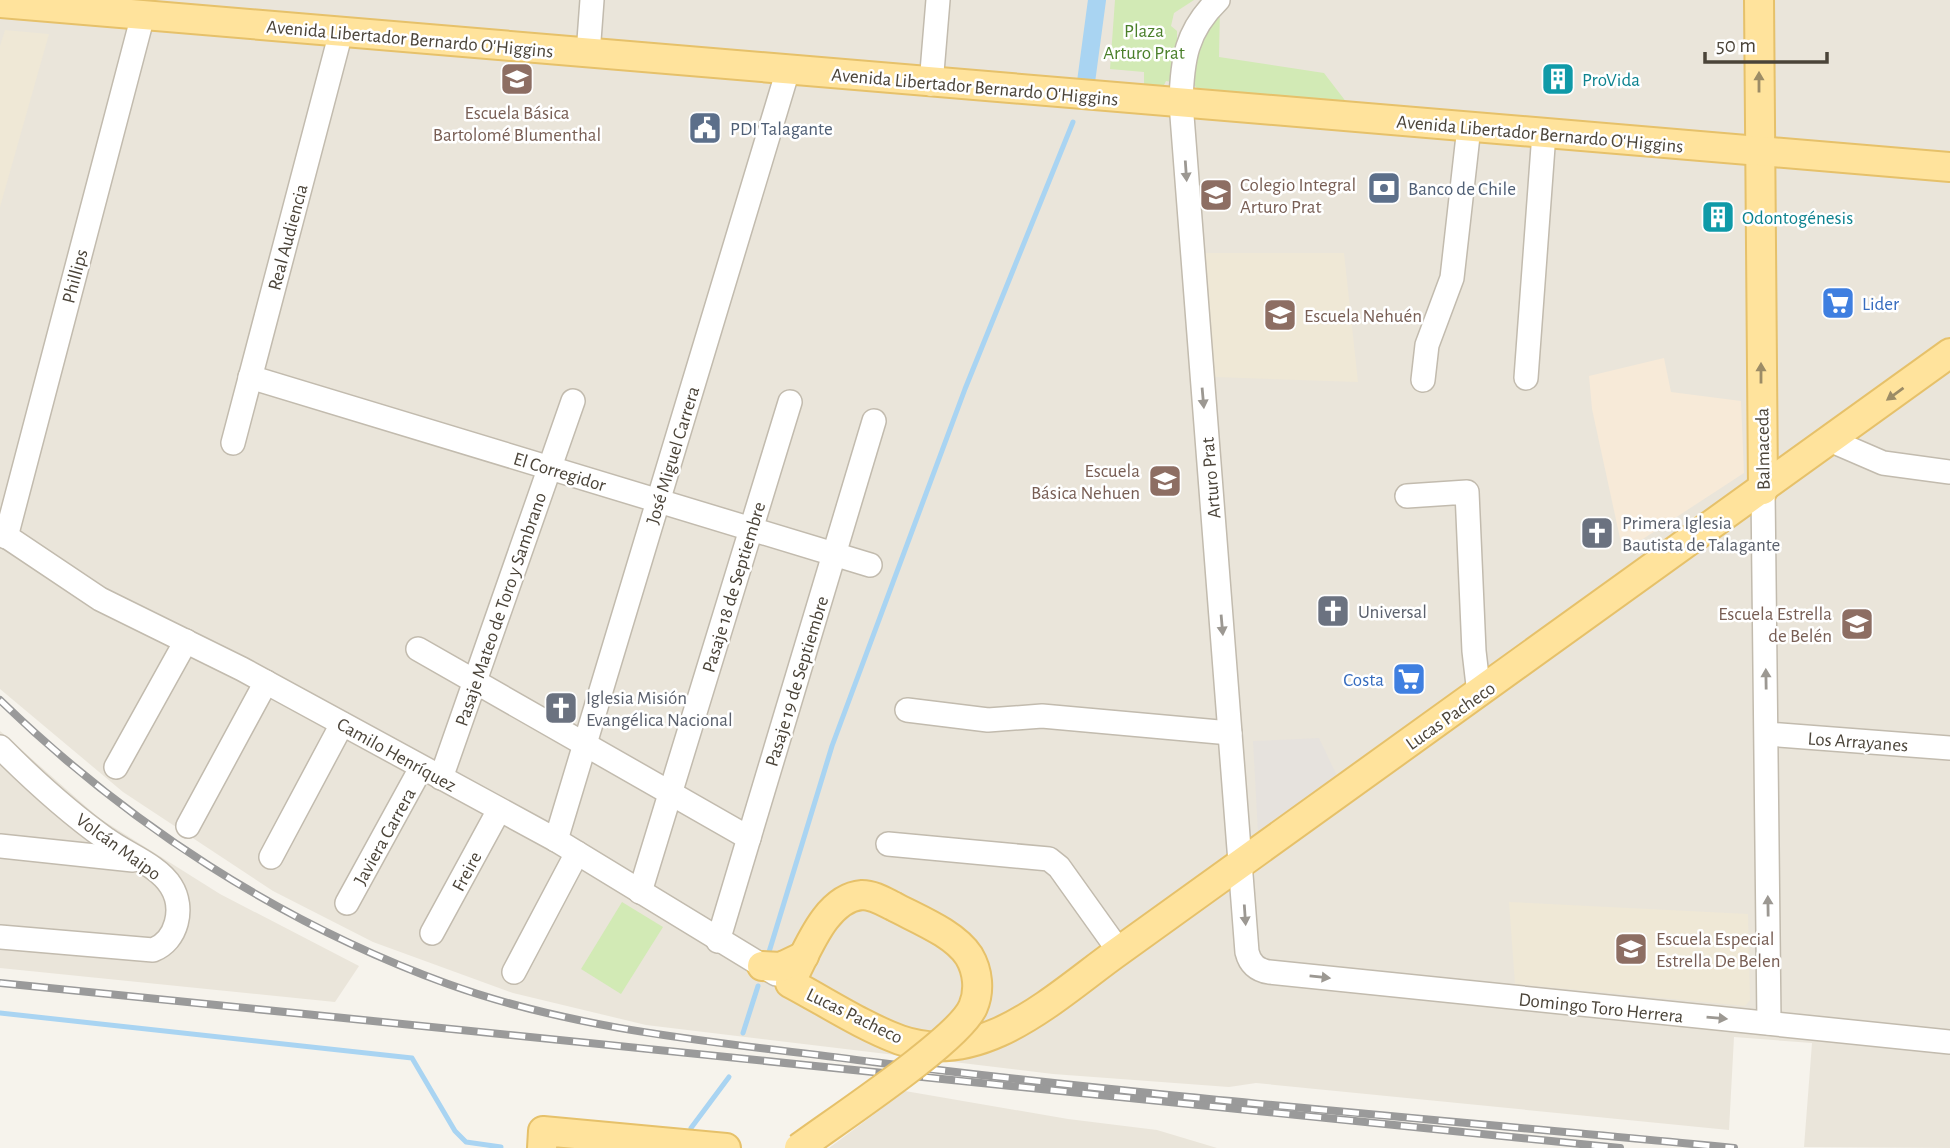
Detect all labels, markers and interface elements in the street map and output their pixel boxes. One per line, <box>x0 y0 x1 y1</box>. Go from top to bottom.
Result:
street label: Avenida Libertador Bernardo O'Higgins <box>266 17 554 61</box>
scale bar <box>1705 21 1828 65</box>
park label: Plaza Arturo Prat <box>1103 22 1185 63</box>
text: 50 m <box>1716 35 1756 56</box>
school or university icon: Escuela Básica Bartolomé Blumenthal <box>498 60 536 98</box>
building icon: ProVida <box>1539 60 1577 98</box>
street label: Avenida Libertador Bernardo O'Higgins <box>831 65 1119 109</box>
place label: ProVida <box>1582 71 1640 90</box>
one-way arrow <box>1753 71 1765 93</box>
place label: Escuela Básica Bartolomé Blumenthal <box>433 104 601 145</box>
public building icon: PDI Talagante <box>686 109 724 147</box>
street label: Avenida Libertador Bernardo O'Higgins <box>1396 112 1684 156</box>
place label: PDI Talagante <box>730 120 833 139</box>
one-way arrow <box>1181 161 1192 183</box>
bank icon: Banco de Chile <box>1365 169 1403 207</box>
school or university icon: Colegio Integral Arturo Prat <box>1197 176 1235 214</box>
place label: Colegio Integral Arturo Prat <box>1240 176 1356 217</box>
place label: Banco de Chile <box>1408 180 1516 199</box>
street label: Real Audiencia <box>265 182 312 293</box>
building icon: Odontogénesis <box>1699 198 1737 236</box>
place label: Odontogénesis <box>1742 209 1853 228</box>
street label: Phillips <box>59 247 92 305</box>
supermarket icon: Lider <box>1819 284 1857 322</box>
place label: Lider <box>1862 295 1899 314</box>
school or university icon: Escuela Nehuén <box>1261 296 1299 334</box>
place label: Escuela Nehuén <box>1304 307 1422 326</box>
one-way arrow <box>1755 362 1767 384</box>
street label: José Miguel Carrera <box>643 384 703 527</box>
one-way arrow <box>1886 387 1904 401</box>
one-way arrow <box>1198 388 1209 410</box>
street label: Balmaceda <box>1753 407 1774 490</box>
street label: Arturo Prat <box>1198 436 1225 519</box>
street label: El Corregidor <box>511 449 608 495</box>
place label: Escuela Básica Nehuen <box>1031 462 1140 503</box>
school or university icon: Escuela Básica Nehuen <box>1146 462 1184 500</box>
street label: Pasaje Mateo de Toro y Sambrano <box>452 490 550 729</box>
street label: Pasaje 18 de Septiembre <box>699 500 769 675</box>
church icon: Primera Iglesia Bautista de Talagante <box>1578 514 1616 552</box>
place label: Primera Iglesia Bautista de Talagante <box>1622 514 1780 555</box>
church icon: Universal <box>1314 592 1352 630</box>
street label: Pasaje 19 de Septiembre <box>762 594 832 769</box>
place label: Universal <box>1358 603 1427 622</box>
place label: Escuela Estrella de Belén <box>1718 605 1832 646</box>
school or university icon: Escuela Estrella de Belén <box>1838 605 1876 643</box>
one-way arrow <box>1217 614 1228 636</box>
supermarket icon: Costa <box>1390 660 1428 698</box>
one-way arrow <box>1760 667 1772 689</box>
place label: Costa <box>1343 671 1384 690</box>
street label: Lucas Pacheco <box>1403 679 1499 754</box>
church icon: Iglesia Misión Evangélica Nacional <box>542 689 580 727</box>
place label: Iglesia Misión Evangélica Nacional <box>586 689 733 730</box>
street label: Camilo Henríquez <box>333 715 459 796</box>
street label: Los Arrayanes <box>1807 730 1909 755</box>
street label: Javiera Carrera <box>351 785 420 888</box>
street label: Volcán Maipo <box>72 810 164 884</box>
street label: Freire <box>449 849 486 895</box>
one-way arrow <box>1762 895 1774 917</box>
one-way arrow <box>1239 904 1250 926</box>
school or university icon: Escuela Especial Estrella De Belen <box>1612 930 1650 968</box>
place label: Escuela Especial Estrella De Belen <box>1656 930 1781 971</box>
one-way arrow <box>1309 972 1331 983</box>
street label: Lucas Pacheco <box>803 985 905 1048</box>
street label: Domingo Toro Herrera <box>1517 990 1684 1027</box>
one-way arrow <box>1706 1013 1728 1024</box>

